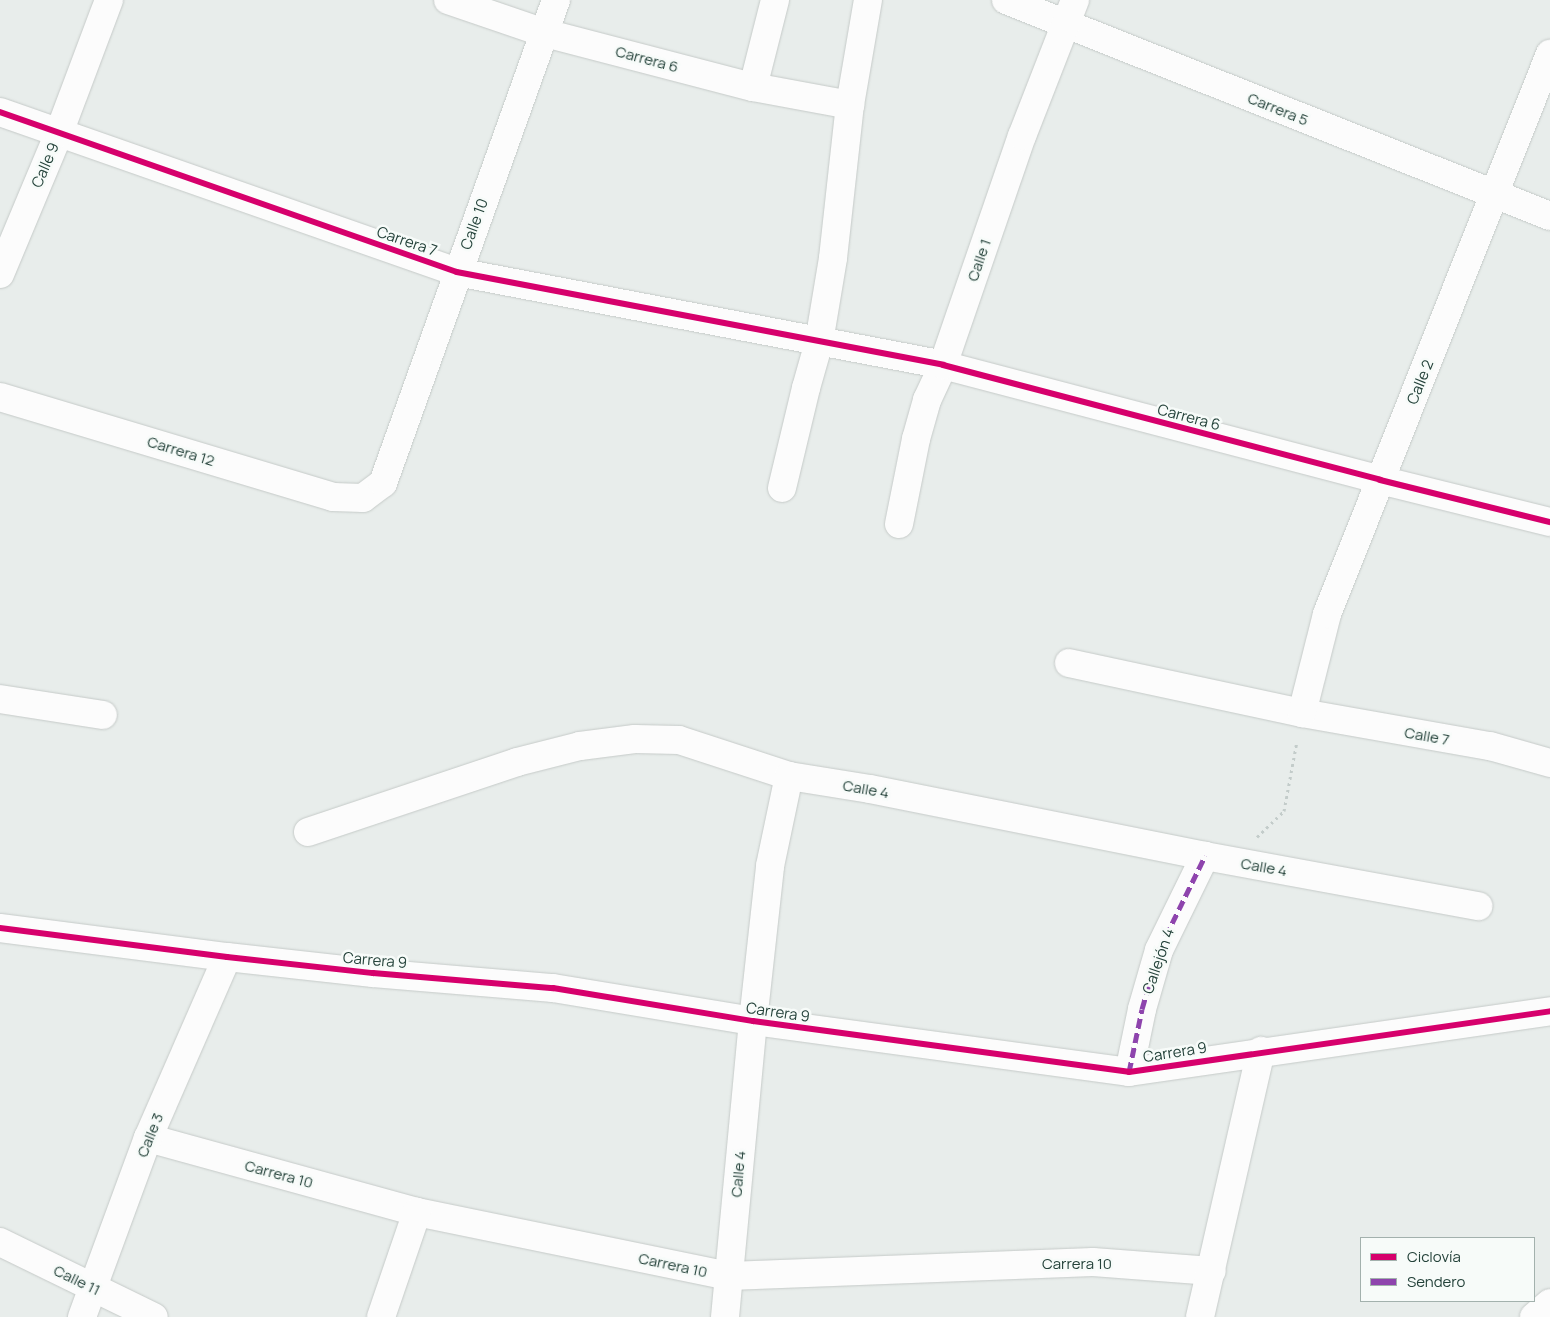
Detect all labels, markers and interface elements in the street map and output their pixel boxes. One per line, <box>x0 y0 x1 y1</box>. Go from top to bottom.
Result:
street label: Carrera 6 <box>614 42 680 76</box>
street label: Carrera 5 <box>1245 89 1311 129</box>
street label: Calle 9 <box>28 140 62 190</box>
street label: Calle 10 <box>457 196 491 252</box>
street label: Carrera 7 <box>375 222 439 260</box>
street label: Calle 1 <box>963 236 995 284</box>
street label: Calle 2 <box>1403 357 1437 407</box>
street label: Carrera 6 <box>1156 400 1222 434</box>
street label: Carrera 12 <box>145 432 217 470</box>
street label: Calle 7 <box>1403 723 1451 749</box>
street label: Calle 4 <box>841 776 891 802</box>
street label: Calle 4 <box>1239 854 1289 880</box>
street label: Callejón 4 <box>1138 926 1178 996</box>
street label: Carrera 9 <box>342 948 408 972</box>
street label: Carrera 9 <box>745 999 811 1025</box>
street label: Carrera 9 <box>1142 1038 1208 1066</box>
street label: Calle 3 <box>133 1110 167 1160</box>
street label: Calle 4 <box>727 1150 749 1198</box>
street label: Carrera 10 <box>243 1156 315 1192</box>
legend <box>1360 1237 1535 1302</box>
text: Ciclovía <box>1407 1246 1461 1267</box>
street label: Carrera 10 <box>637 1249 709 1281</box>
street label: Carrera 10 <box>1042 1255 1112 1273</box>
street label: Calle 11 <box>51 1261 103 1299</box>
text: Sendero <box>1407 1271 1465 1292</box>

